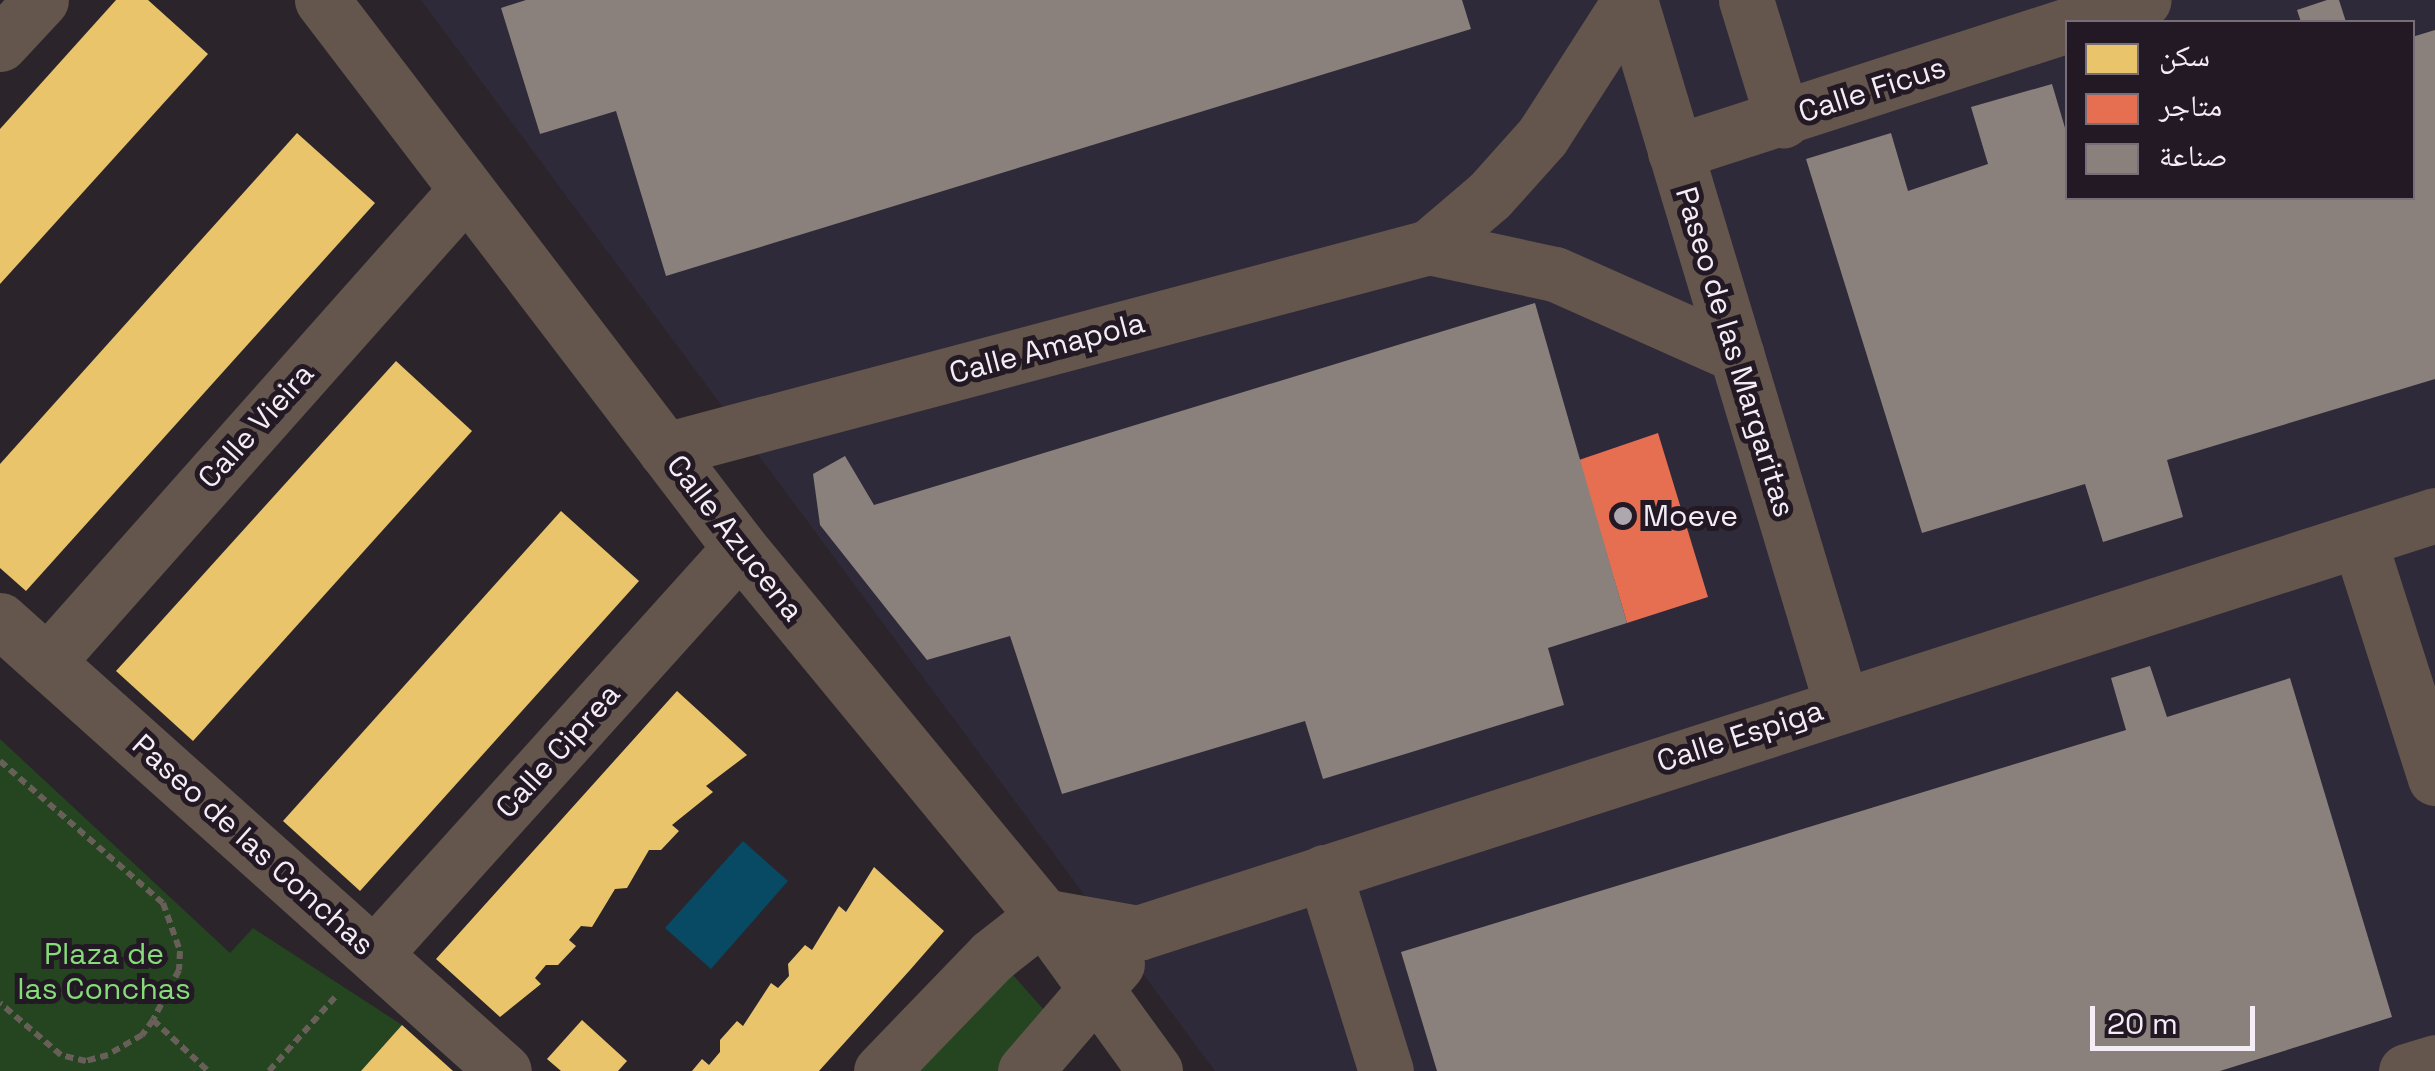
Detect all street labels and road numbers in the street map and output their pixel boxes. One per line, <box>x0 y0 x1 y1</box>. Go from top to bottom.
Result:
street label: Calle Ficus <box>1794 49 1950 131</box>
street label: Paseo de las Margaritas <box>1668 183 1802 521</box>
street label: Calle Amapola <box>945 305 1149 391</box>
street label: Calle Vieira <box>191 356 321 496</box>
street label: Calle Azucena <box>659 448 811 628</box>
street label: Calle Ciprea <box>488 676 628 826</box>
street label: Calle Espiga <box>1652 692 1828 780</box>
street label: Paseo de las Conchas <box>125 727 381 963</box>

